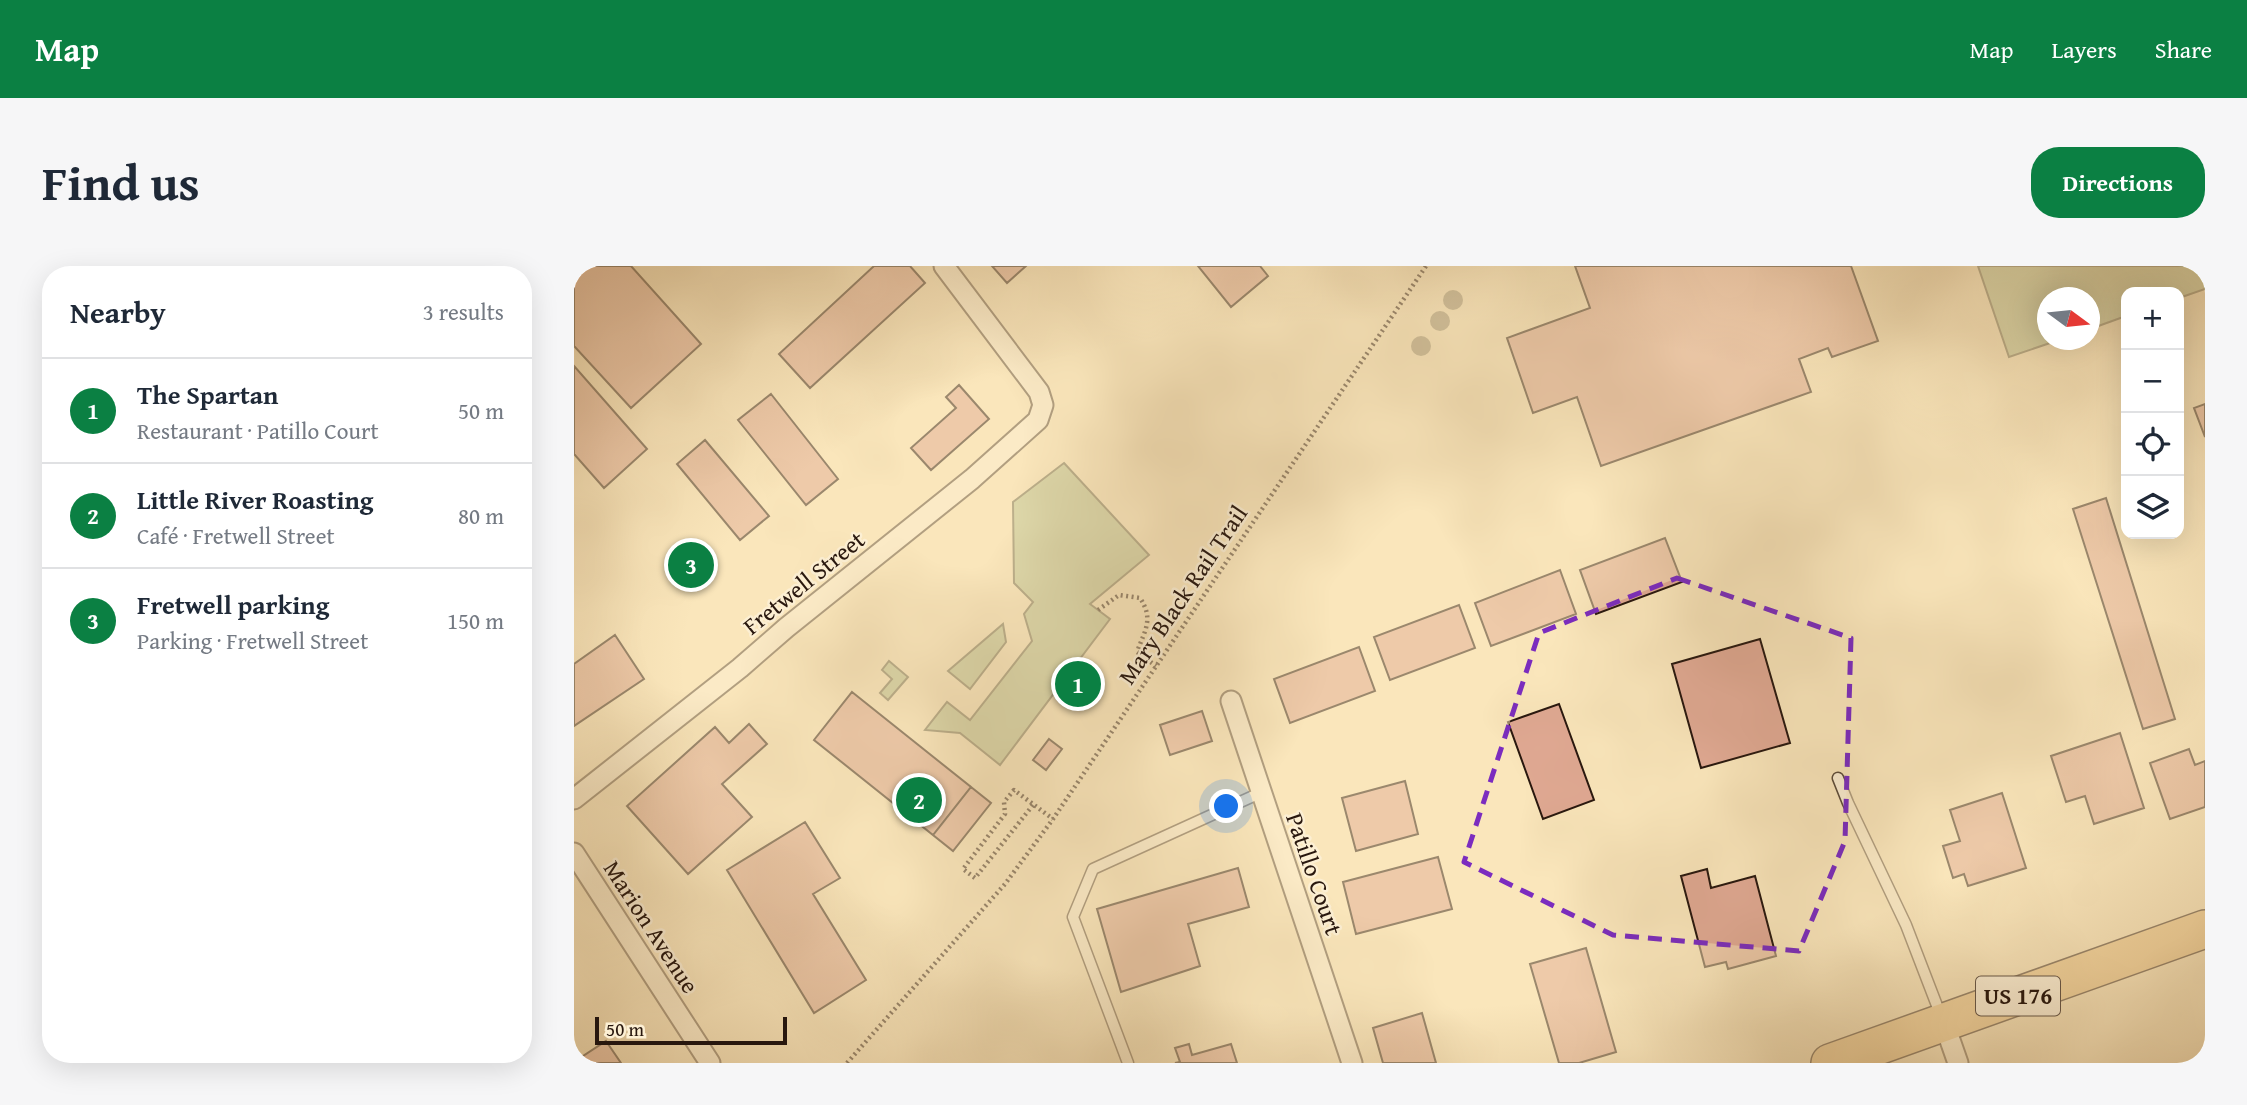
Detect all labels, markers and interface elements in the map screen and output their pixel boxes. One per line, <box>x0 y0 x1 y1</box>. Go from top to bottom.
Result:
text: Map <box>35 25 99 73</box>
text: Map <box>1970 32 2013 67</box>
text: Layers <box>2051 32 2117 67</box>
text: Share <box>2155 32 2212 67</box>
text: Find us <box>42 146 200 218</box>
button: Directions <box>2031 147 2205 218</box>
north arrow <box>2037 287 2100 350</box>
map controls <box>2121 287 2184 539</box>
button: + <box>2121 287 2184 350</box>
text: Nearby <box>70 290 166 334</box>
text: 3 results <box>423 295 504 328</box>
button: − <box>2121 350 2184 413</box>
text: The Spartan <box>137 375 278 414</box>
text: 1 <box>87 394 99 427</box>
text: 50 m <box>458 394 504 427</box>
button: locate <box>2121 413 2184 476</box>
text: Restaurant · Patillo Court <box>137 414 379 447</box>
button: layers <box>2121 476 2184 539</box>
text: Little River Roasting <box>137 480 374 519</box>
street label: Mary Black Rail Trail <box>1110 498 1256 691</box>
text: 2 <box>87 499 99 532</box>
text: 80 m <box>458 499 504 532</box>
text: Café · Fretwell Street <box>137 519 335 552</box>
street label: Fretwell Street <box>735 522 873 643</box>
pin: 3 <box>668 539 714 591</box>
text: Fretwell parking <box>137 585 329 624</box>
text: 3 <box>87 604 99 637</box>
text: 150 m <box>447 604 504 637</box>
text: Parking · Fretwell Street <box>137 624 368 657</box>
pin: 1 <box>1055 658 1101 710</box>
pin: 2 <box>896 774 942 826</box>
your location <box>1209 789 1243 823</box>
street label: Patillo Court <box>1277 808 1352 940</box>
street label: Marion Avenue <box>595 853 708 1000</box>
road number: US 176 <box>1976 976 2060 1016</box>
scale bar <box>595 1014 788 1046</box>
text: 50 m <box>606 1015 644 1043</box>

